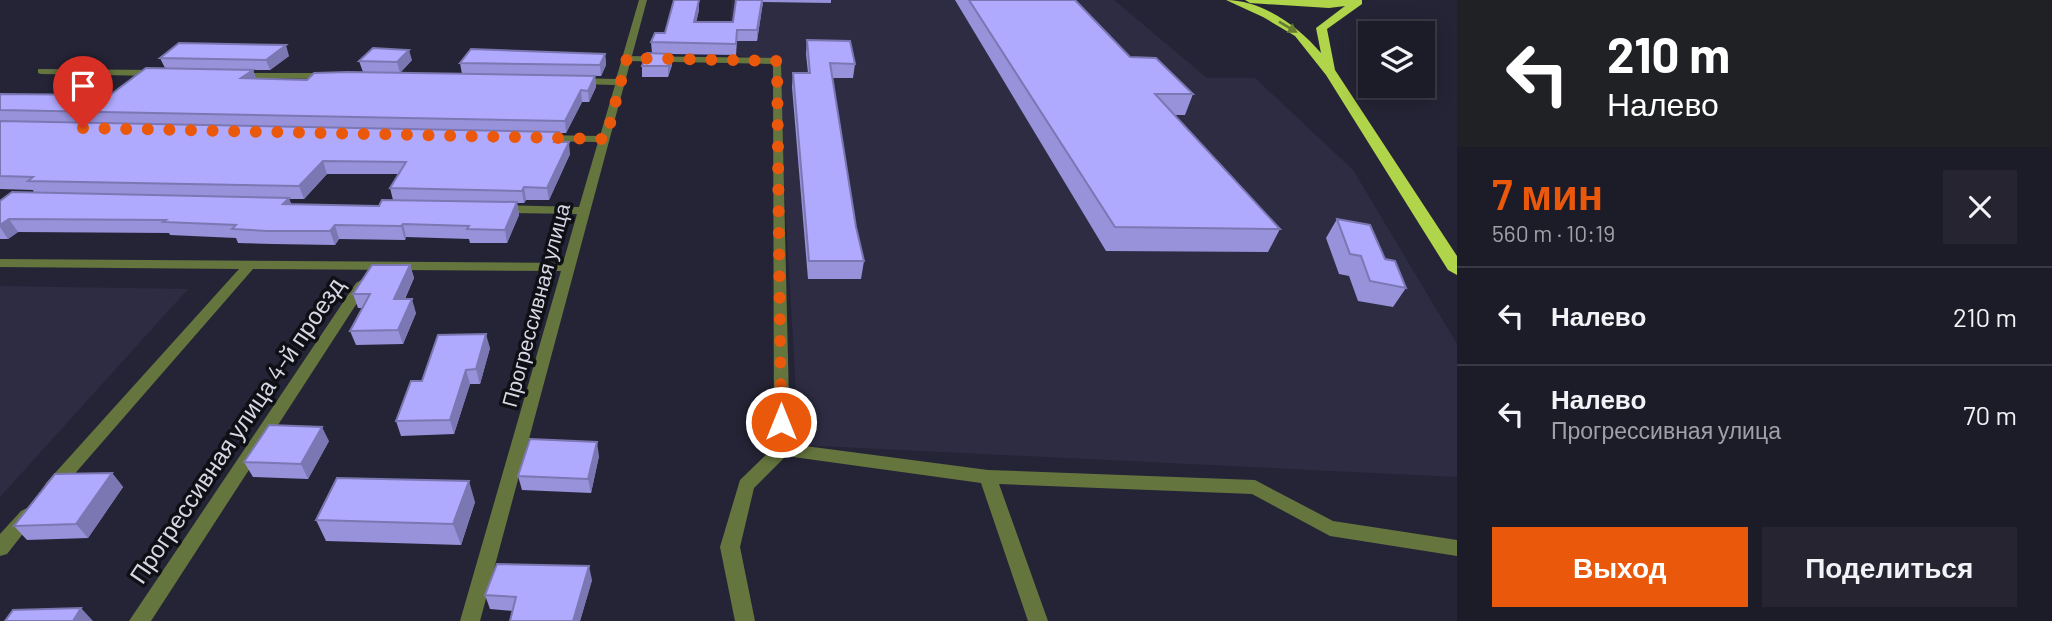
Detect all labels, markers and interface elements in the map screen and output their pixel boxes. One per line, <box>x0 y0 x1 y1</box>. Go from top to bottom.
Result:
one-way arrow <box>1278 21 1297 33</box>
map controls <box>1358 21 1435 98</box>
button: layers <box>1358 21 1435 98</box>
text: 210 m <box>1607 24 1730 83</box>
icon: left <box>1492 28 1583 119</box>
pin <box>53 56 113 128</box>
icon: arrive <box>64 67 102 105</box>
text: Налево <box>1607 84 1719 122</box>
text: 7 мин <box>1492 168 1603 218</box>
button: close <box>1943 170 2017 244</box>
street label: Прогрессивная улица <box>496 200 574 410</box>
text: 560 m · 10:19 <box>1492 219 1615 247</box>
street label: Прогрессивная улица 4-й проезд <box>123 272 349 588</box>
icon: left <box>1492 297 1530 335</box>
text: Налево <box>1551 300 1646 331</box>
text: 210 m <box>1953 301 2017 332</box>
text: Налево <box>1551 383 1646 414</box>
position arrow <box>744 385 818 459</box>
icon: left <box>1492 395 1530 433</box>
text: 70 m <box>1963 399 2017 430</box>
text: Прогрессивная улица <box>1551 416 1781 444</box>
button: Выход <box>1492 527 1748 607</box>
button: Поделиться <box>1762 527 2017 607</box>

